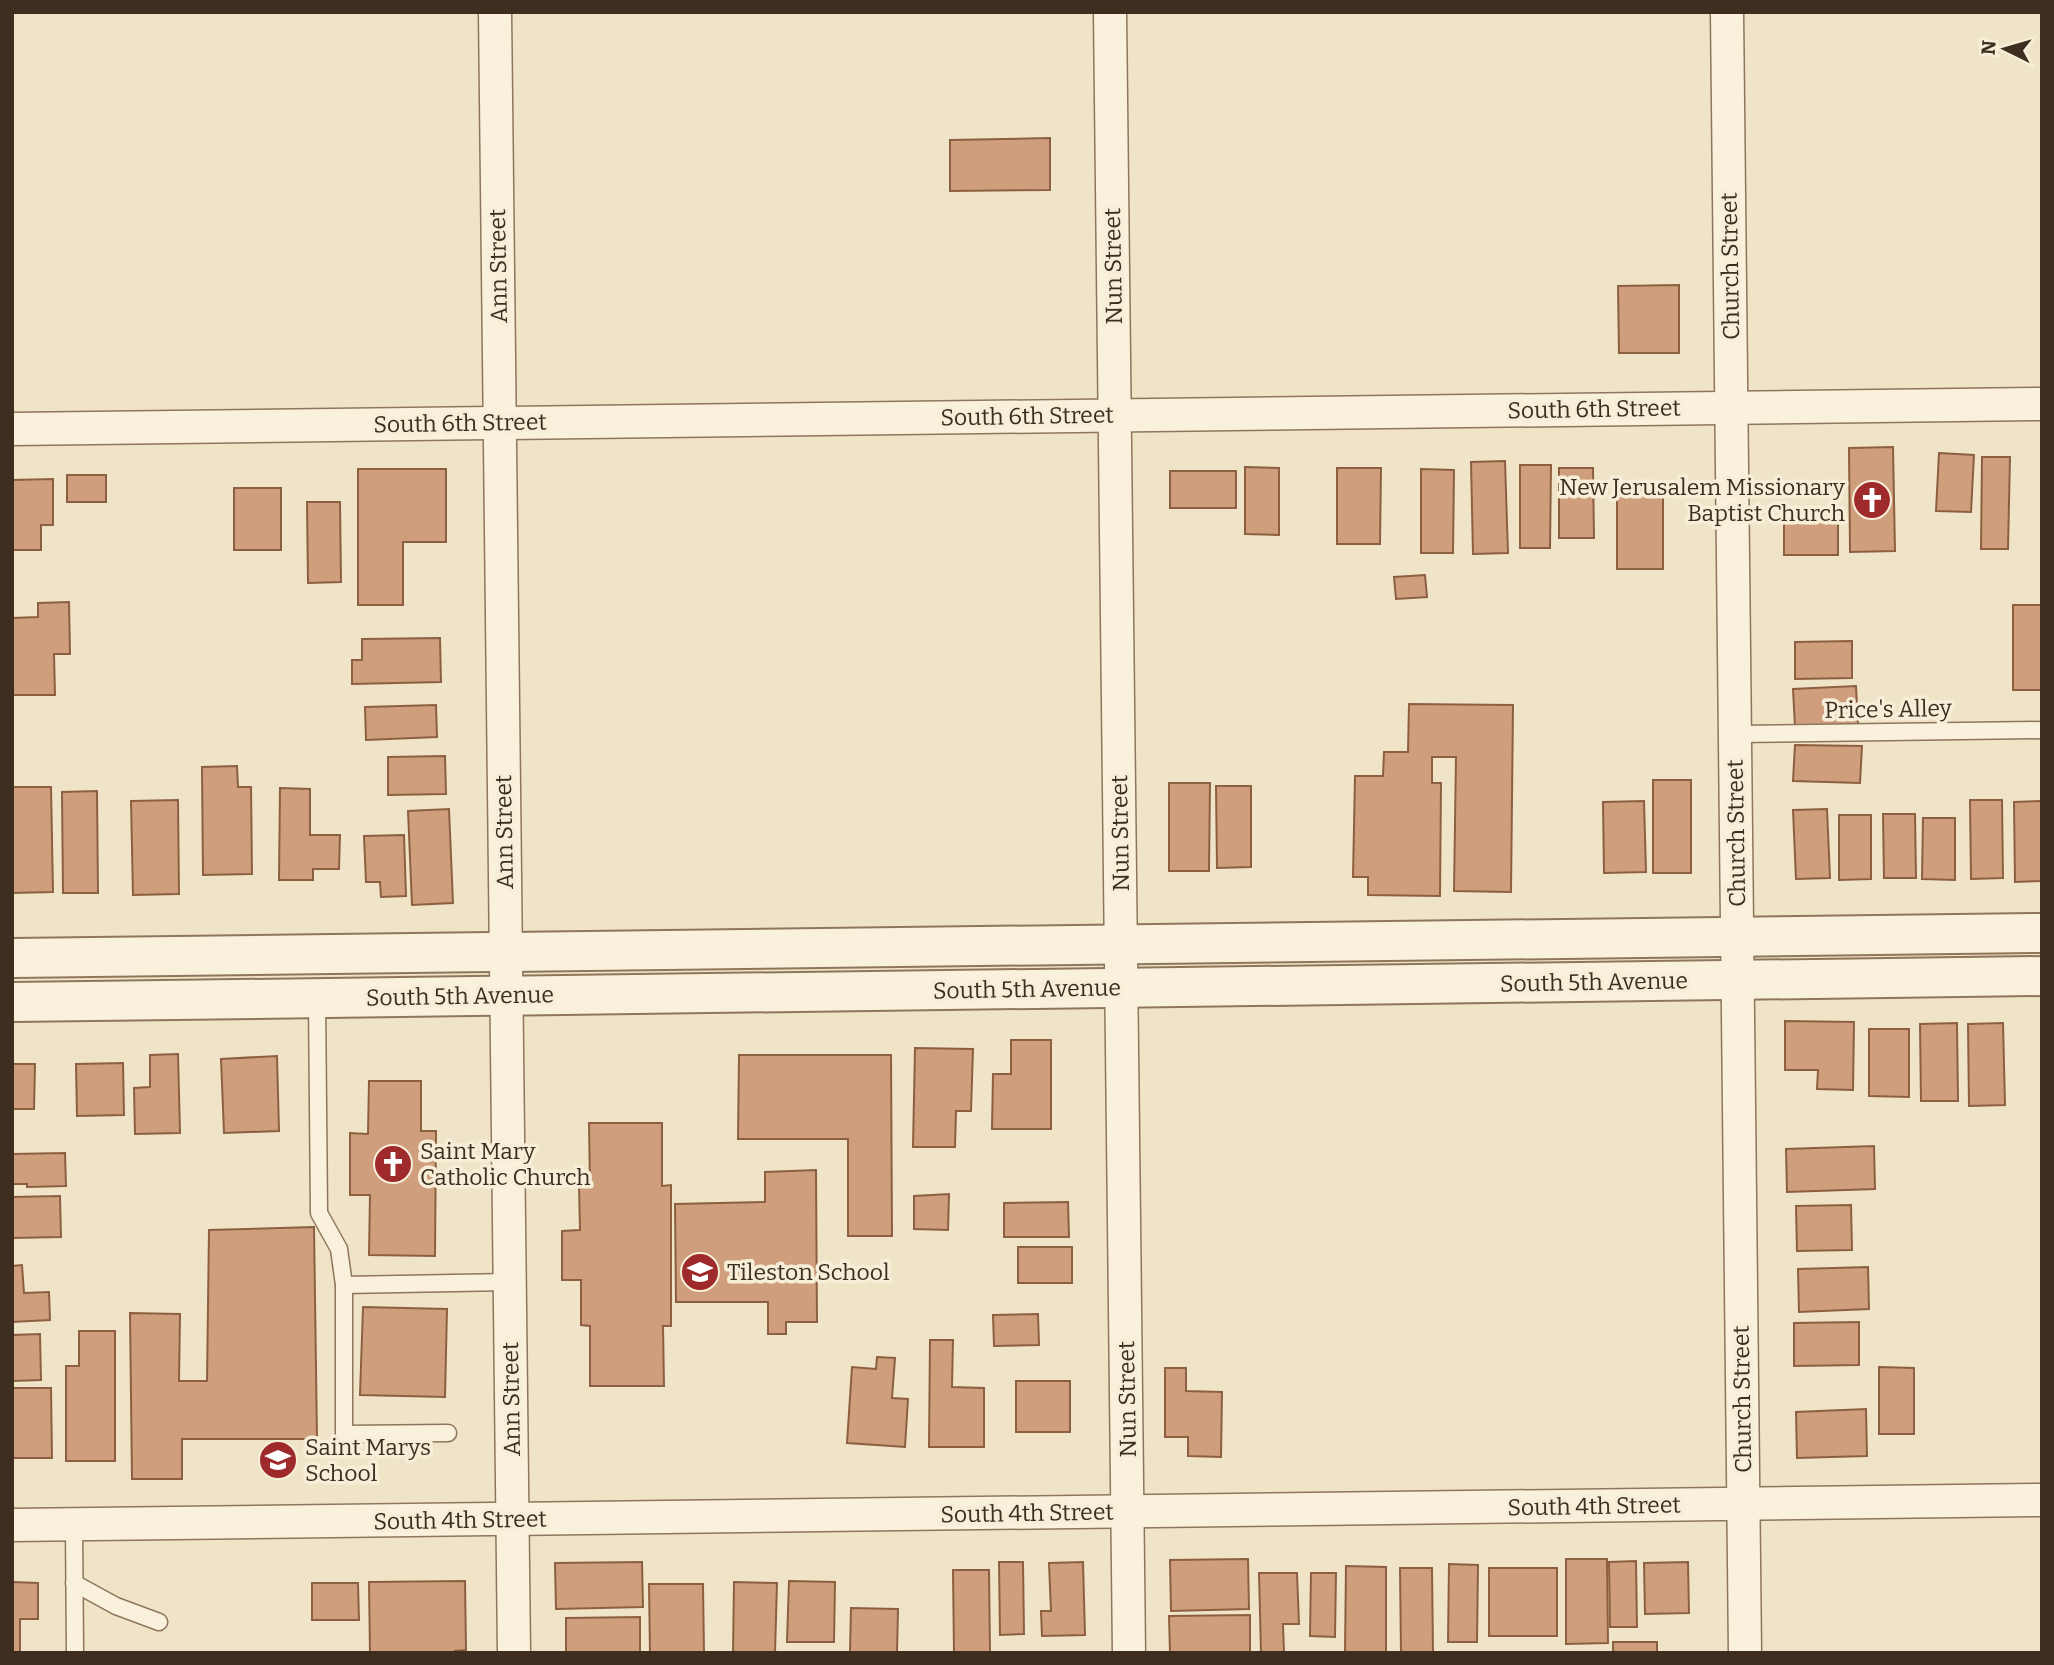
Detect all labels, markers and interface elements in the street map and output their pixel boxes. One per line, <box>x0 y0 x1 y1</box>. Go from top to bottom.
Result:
north arrow <box>1970 14 2040 84</box>
text: N <box>1976 39 2001 56</box>
street label: Church Street <box>1715 192 1745 340</box>
street label: Nun Street <box>1098 207 1128 325</box>
street label: Ann Street <box>483 209 513 323</box>
street label: South 6th Street <box>1507 393 1681 425</box>
street label: South 6th Street <box>940 400 1114 432</box>
street label: South 6th Street <box>373 407 547 439</box>
place label: New Jerusalem Missionary Baptist Church <box>1559 473 1846 527</box>
church icon: New Jerusalem Missionary Baptist Church <box>1851 479 1893 521</box>
street label: Price's Alley <box>1824 694 1953 724</box>
street label: Church Street <box>1721 759 1751 907</box>
street label: Nun Street <box>1105 774 1135 892</box>
street label: Ann Street <box>489 775 519 889</box>
street label: South 5th Avenue <box>1500 966 1688 998</box>
street label: South 5th Avenue <box>933 973 1121 1005</box>
street label: South 5th Avenue <box>366 980 554 1012</box>
place label: Saint Mary Catholic Church <box>420 1137 591 1191</box>
church icon: Saint Mary Catholic Church <box>372 1143 414 1185</box>
school or university icon: Tileston School <box>679 1251 721 1293</box>
place label: Tileston School <box>727 1258 890 1286</box>
street label: Church Street <box>1727 1325 1757 1473</box>
street label: Nun Street <box>1112 1340 1142 1458</box>
street label: Ann Street <box>496 1342 526 1456</box>
place label: Saint Marys School <box>305 1433 431 1487</box>
school or university icon: Saint Marys School <box>257 1439 299 1481</box>
street label: South 4th Street <box>1507 1490 1681 1522</box>
street label: South 4th Street <box>940 1497 1114 1529</box>
street label: South 4th Street <box>373 1504 547 1536</box>

